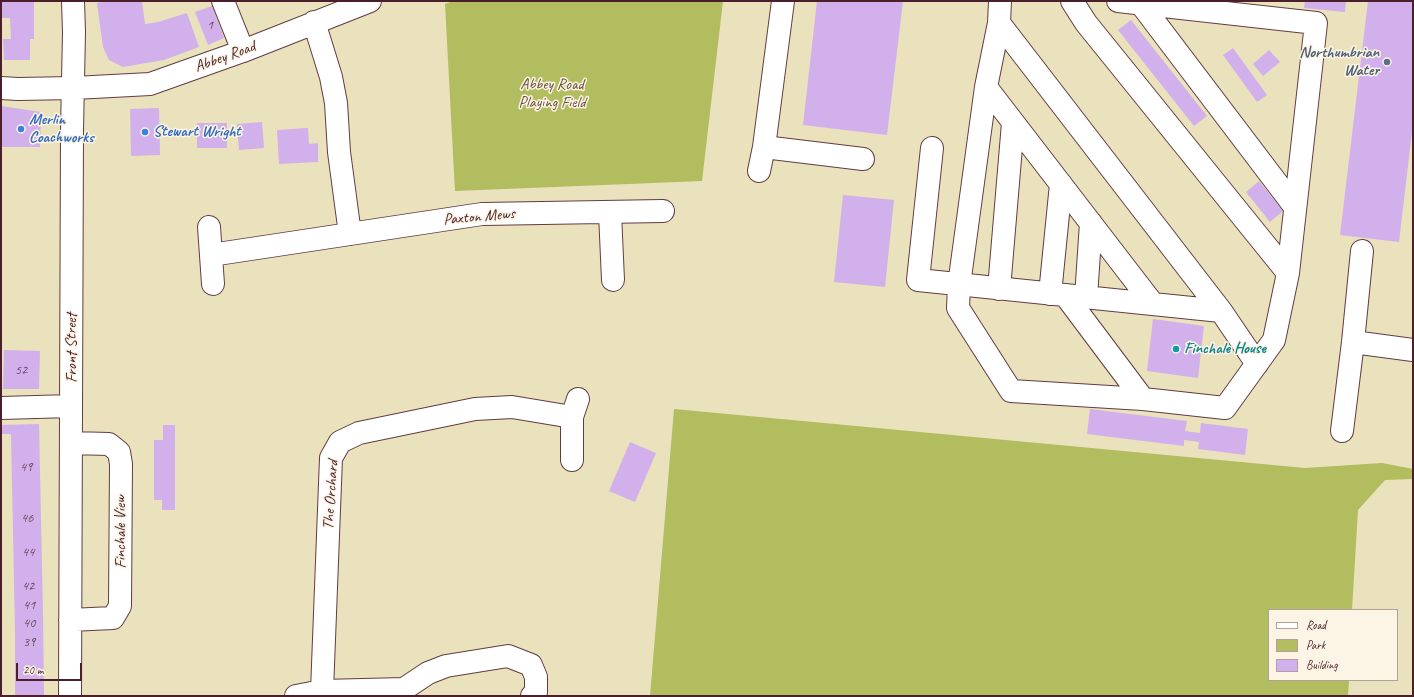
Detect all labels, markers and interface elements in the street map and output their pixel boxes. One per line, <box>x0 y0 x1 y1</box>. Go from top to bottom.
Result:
house number: 1 <box>207 17 213 33</box>
street label: Abbey Road <box>192 37 258 77</box>
place label: Northumbrian Water <box>1299 43 1379 81</box>
marker: Northumbrian Water <box>1382 57 1392 67</box>
park label: Abbey Road Playing Field <box>518 75 586 113</box>
place label: Merlin Coachworks <box>29 110 94 148</box>
place label: Stewart Wright <box>153 122 241 142</box>
marker: Merlin Coachworks <box>16 124 26 134</box>
marker: Stewart Wright <box>140 127 150 137</box>
street label: Paxton Mews <box>442 204 516 230</box>
street label: Front Street <box>62 313 82 383</box>
place label: Finchale House <box>1184 339 1266 359</box>
marker: Finchale House <box>1171 344 1181 354</box>
house number: 52 <box>15 362 27 378</box>
house number: 49 <box>20 459 32 475</box>
street label: The Orchard <box>319 460 343 530</box>
street label: Finchale View <box>111 496 131 568</box>
house number: 46 <box>21 510 33 526</box>
house number: 44 <box>22 544 34 560</box>
house number: 42 <box>22 578 34 594</box>
house number: 41 <box>23 597 35 613</box>
legend <box>1268 609 1398 681</box>
house number: 40 <box>23 615 35 631</box>
text: Road <box>1306 617 1326 633</box>
house number: 39 <box>23 634 35 650</box>
text: Park <box>1306 637 1325 653</box>
scale bar <box>18 655 84 681</box>
text: Building <box>1306 657 1338 673</box>
text: 20 m <box>23 662 43 678</box>

